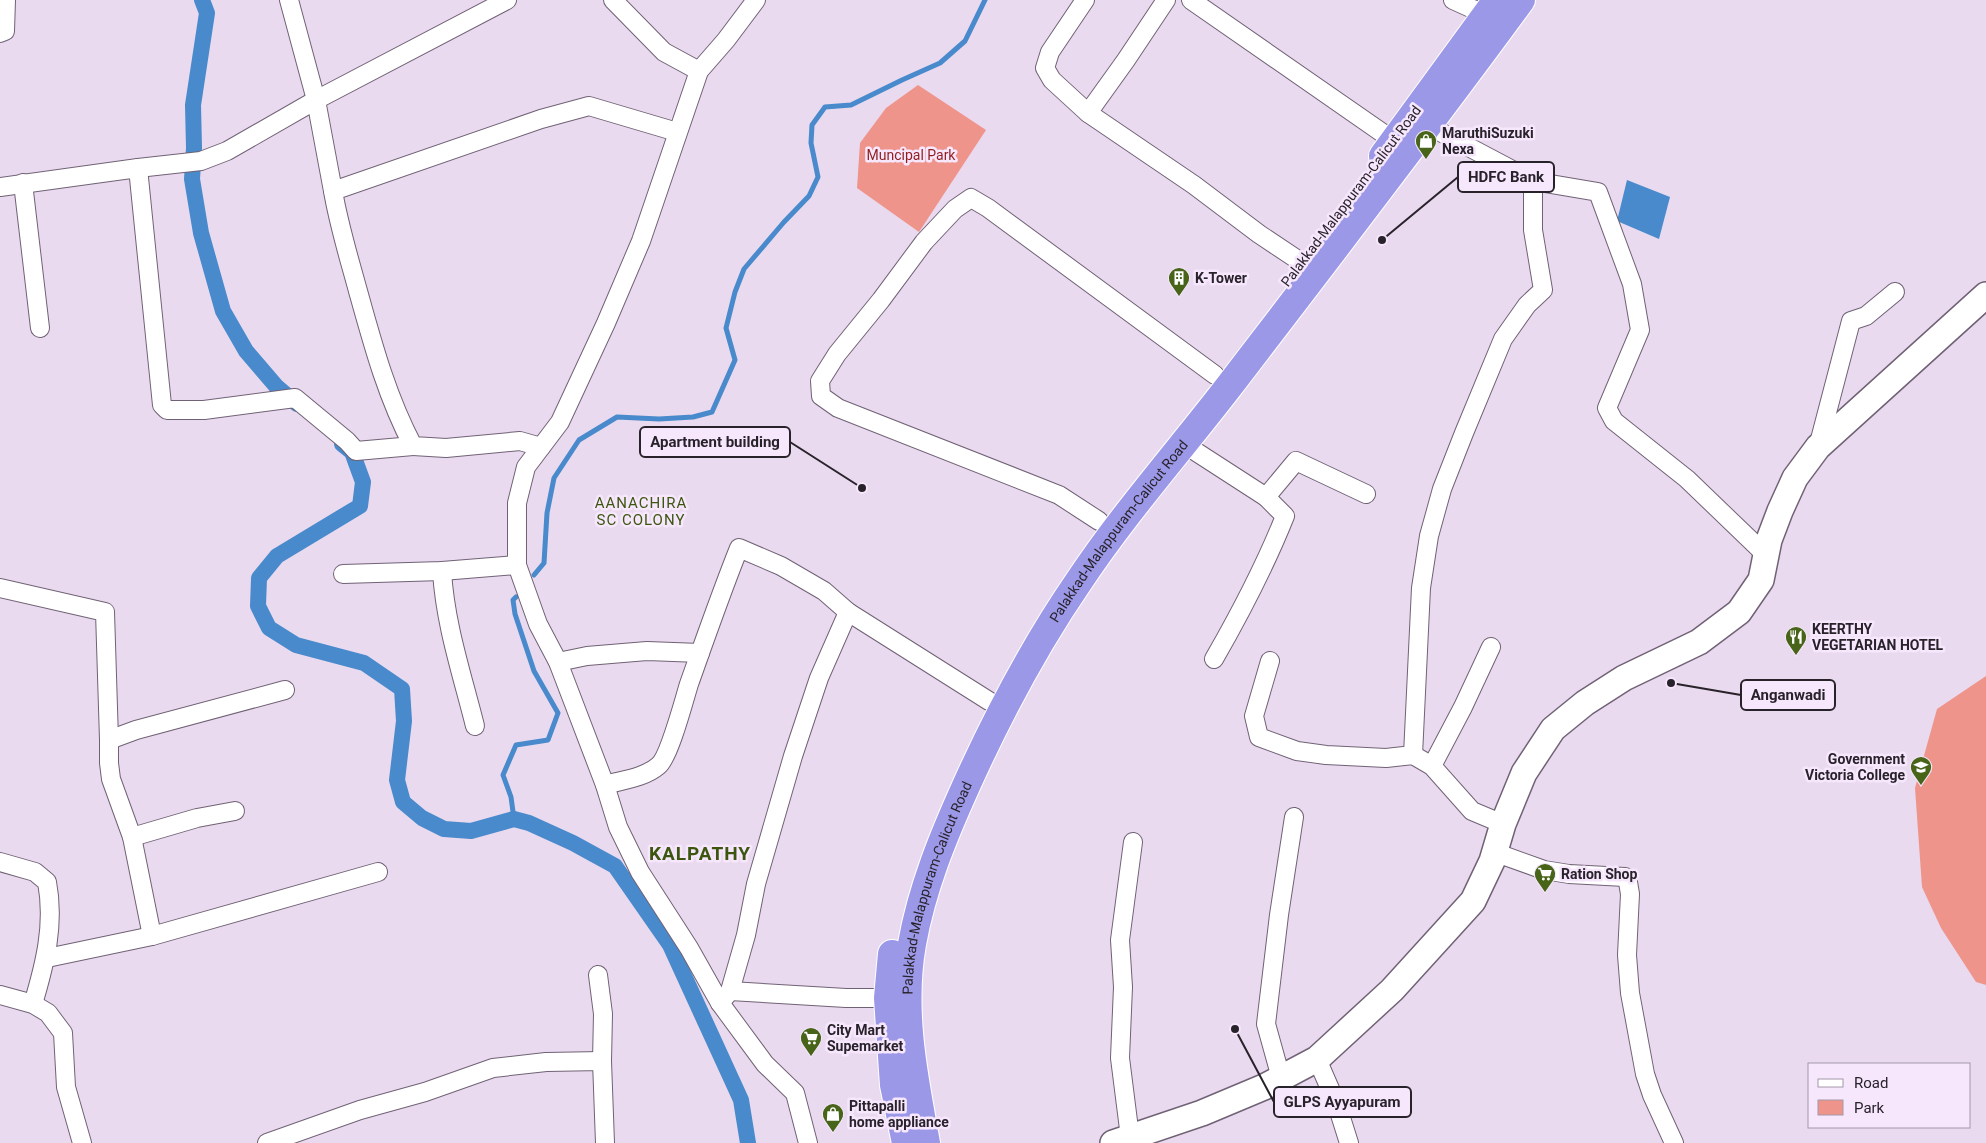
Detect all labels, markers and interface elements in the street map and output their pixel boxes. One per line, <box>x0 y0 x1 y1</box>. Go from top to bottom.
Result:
street label: Palakkad-Malappuram-Calicut Road <box>1278 102 1424 290</box>
place label: MaruthiSuzuki Nexa <box>1442 125 1534 157</box>
shop icon: MaruthiSuzuki Nexa <box>1414 129 1438 160</box>
park label: Muncipal Park <box>867 147 956 163</box>
callout: HDFC Bank <box>1458 162 1554 192</box>
text: HDFC Bank <box>1468 168 1545 186</box>
building icon: K-Tower <box>1167 266 1191 297</box>
place label: K-Tower <box>1195 270 1247 286</box>
callout: Apartment building <box>640 427 790 457</box>
text: Apartment building <box>650 433 780 451</box>
street label: Palakkad-Malappuram-Calicut Road <box>1046 437 1191 625</box>
district label: AANACHIRA SC COLONY <box>595 494 687 529</box>
place label: KEERTHY VEGETARIAN HOTEL <box>1812 621 1944 653</box>
restaurant icon: KEERTHY VEGETARIAN HOTEL <box>1784 625 1808 656</box>
callout: Anganwadi <box>1741 680 1835 710</box>
text: Anganwadi <box>1751 686 1825 704</box>
place label: Government Victoria College <box>1805 751 1905 783</box>
school or university icon: Government Victoria College <box>1909 755 1933 786</box>
street label: Palakkad-Malappuram-Calicut Road <box>899 779 975 995</box>
district label: KALPATHY <box>649 842 751 865</box>
supermarket icon: Ration Shop <box>1533 862 1557 893</box>
place label: Ration Shop <box>1561 866 1637 882</box>
place label: City Mart Supemarket <box>827 1022 904 1054</box>
supermarket icon: City Mart Supemarket <box>799 1026 823 1057</box>
legend <box>1808 1063 1971 1128</box>
text: Road <box>1854 1074 1888 1092</box>
callout: GLPS Ayyapuram <box>1274 1087 1411 1117</box>
text: GLPS Ayyapuram <box>1284 1093 1400 1111</box>
place label: Pittapalli home appliance <box>849 1098 949 1130</box>
text: Park <box>1854 1099 1885 1117</box>
shop icon: Pittapalli home appliance <box>821 1102 845 1133</box>

